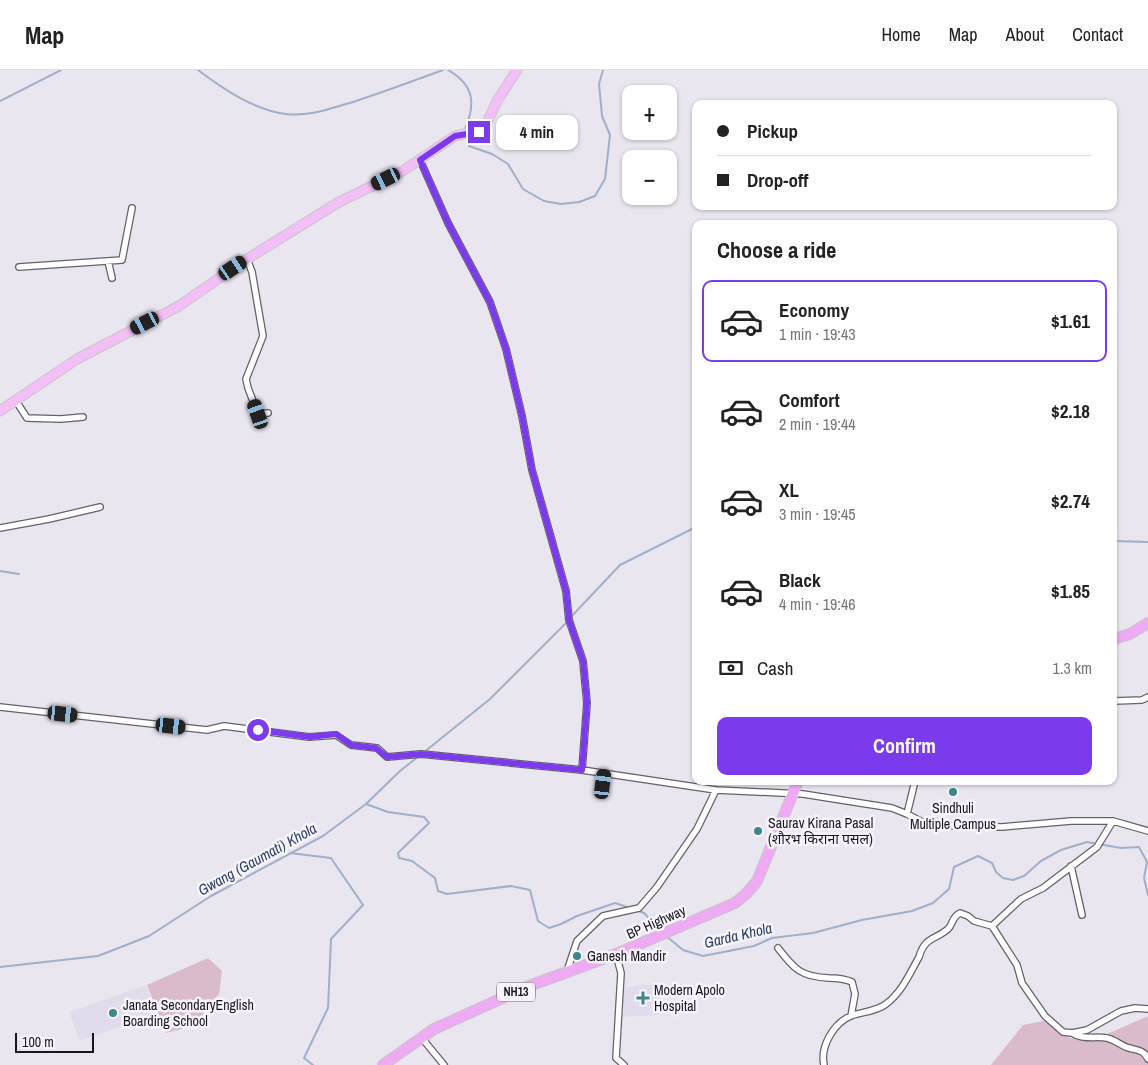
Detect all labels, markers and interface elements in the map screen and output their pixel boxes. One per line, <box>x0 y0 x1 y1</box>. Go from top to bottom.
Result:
text: Map <box>25 19 64 51</box>
text: Home <box>881 22 921 47</box>
text: Map <box>949 22 978 47</box>
text: About <box>1006 22 1044 47</box>
text: Contact <box>1072 22 1123 47</box>
map controls <box>622 85 677 205</box>
button: + <box>622 85 677 140</box>
callout: 4 min <box>496 114 579 150</box>
text: Pickup <box>747 118 798 144</box>
route end <box>468 121 490 143</box>
text: 4 min <box>520 121 554 143</box>
button: − <box>622 150 677 205</box>
car <box>369 166 402 192</box>
text: Drop-off <box>747 167 808 193</box>
text: Choose a ride <box>717 235 836 265</box>
car <box>216 253 249 283</box>
text: Economy <box>779 297 849 323</box>
icon: car <box>719 299 764 344</box>
text: $1.61 <box>1051 308 1090 334</box>
car <box>128 310 161 336</box>
text: 1 min · 19:43 <box>779 323 856 345</box>
text: Comfort <box>779 387 840 413</box>
icon: car <box>719 389 764 434</box>
car <box>246 397 269 431</box>
text: $2.18 <box>1051 398 1090 424</box>
text: 2 min · 19:44 <box>779 413 856 435</box>
text: XL <box>779 477 799 503</box>
icon: car <box>719 479 764 524</box>
text: $2.74 <box>1051 488 1090 514</box>
text: 3 min · 19:45 <box>779 503 856 525</box>
text: Black <box>779 567 821 593</box>
icon: car <box>719 569 764 614</box>
text: $1.85 <box>1051 578 1090 604</box>
text: 4 min · 19:46 <box>779 593 856 615</box>
icon: cash <box>717 654 745 682</box>
text: Cash <box>757 655 793 681</box>
text: 1.3 km <box>1053 657 1092 679</box>
car <box>47 705 78 723</box>
car <box>155 717 186 735</box>
button: Confirm <box>717 717 1092 775</box>
route start <box>247 719 269 741</box>
car <box>593 768 612 800</box>
marker: Sindhuli Multiple Campus <box>947 786 959 798</box>
place label: Sindhuli Multiple Campus <box>910 799 996 833</box>
place label: Saurav Kirana Pasal (शौरभ किराना पसल) <box>768 814 873 848</box>
water label: Gwang (Gaumati) Khola <box>194 818 320 900</box>
marker: Saurav Kirana Pasal (शौरभ किराना पसल) <box>752 825 764 837</box>
street label: BP Highway <box>624 901 689 943</box>
water label: Garda Khola <box>702 917 774 953</box>
place label: Ganesh Mandir <box>587 947 666 965</box>
marker: Ganesh Mandir <box>571 950 583 962</box>
place label: Modern Apolo Hospital <box>654 981 725 1015</box>
road number: NH13 <box>497 982 535 1002</box>
marker: Modern Apolo Hospital <box>636 991 650 1005</box>
place label: Janata SecondaryEnglish Boarding School <box>123 996 254 1030</box>
marker: Janata SecondaryEnglish Boarding School <box>107 1007 119 1019</box>
scale bar <box>15 1030 94 1053</box>
text: 100 m <box>22 1033 54 1051</box>

